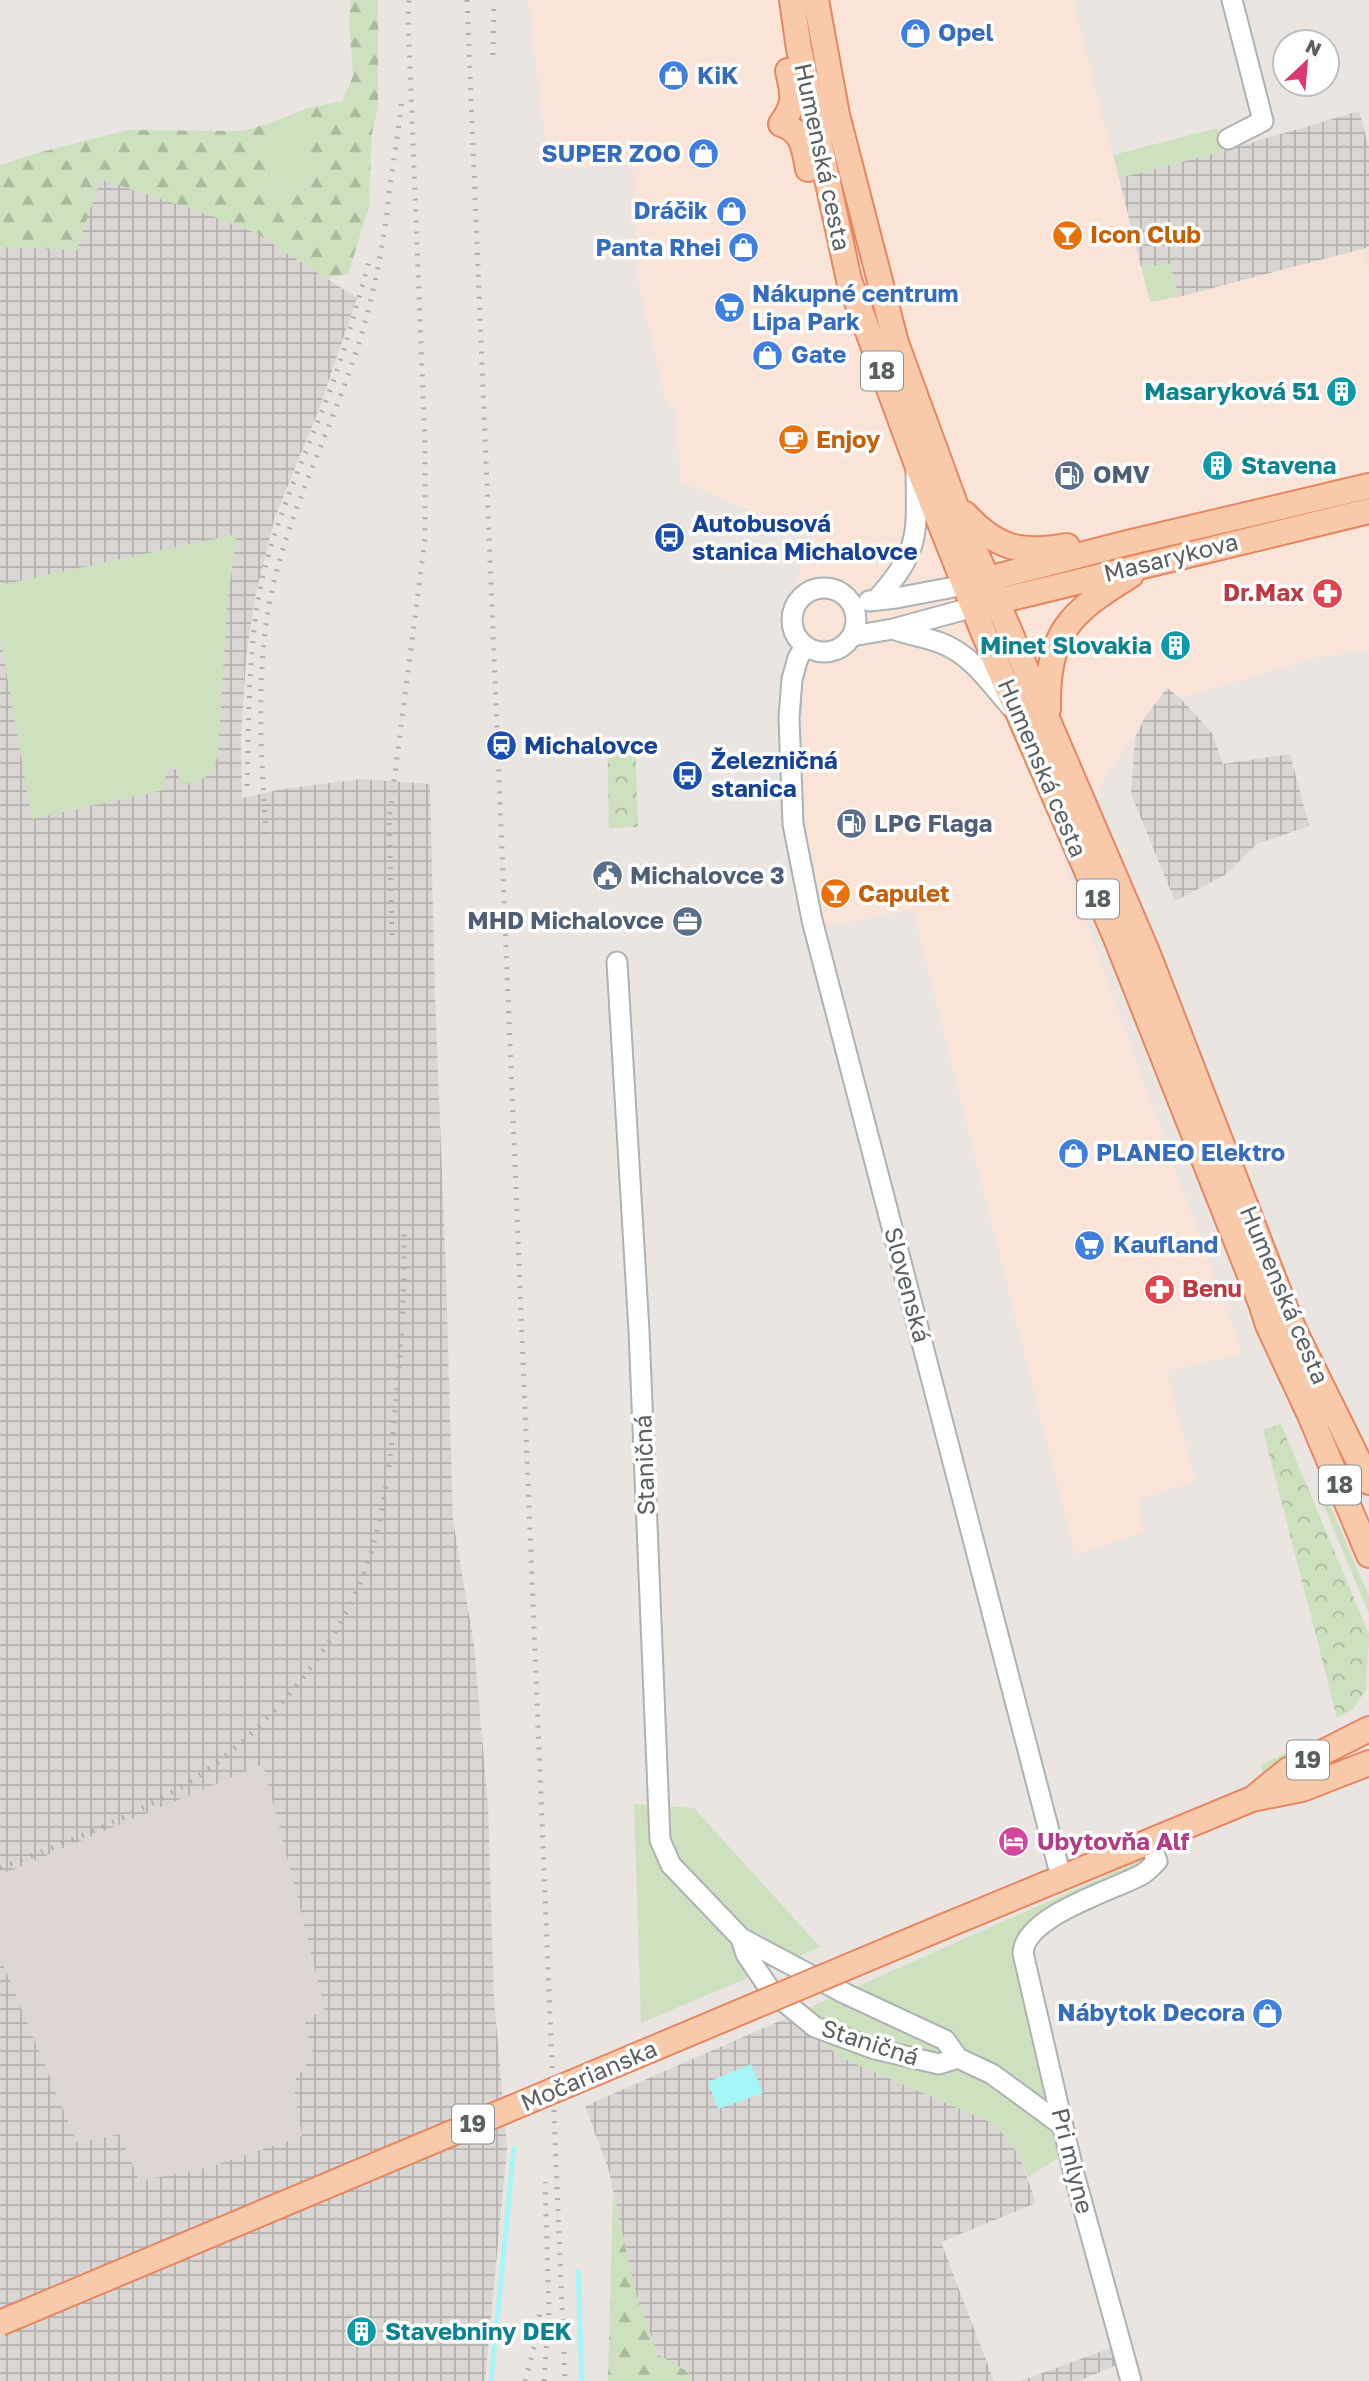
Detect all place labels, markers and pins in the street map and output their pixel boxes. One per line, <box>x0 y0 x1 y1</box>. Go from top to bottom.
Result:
shop icon: Opel <box>898 16 932 50</box>
place label: Opel <box>938 17 993 46</box>
shop icon: KiK <box>657 59 691 93</box>
place label: KiK <box>697 60 739 89</box>
shop icon: SUPER ZOO <box>687 137 721 171</box>
place label: SUPER ZOO <box>542 138 681 167</box>
shop icon: Dráčik <box>714 194 748 228</box>
place label: Dráčik <box>634 195 708 224</box>
bar icon: Icon Club <box>1050 218 1084 252</box>
place label: Icon Club <box>1090 219 1201 248</box>
shop icon: Panta Rhei <box>727 231 761 265</box>
place label: Panta Rhei <box>595 232 721 261</box>
place label: Nákupné centrum Lipa Park <box>752 278 959 335</box>
supermarket icon: Nákupné centrum Lipa Park <box>712 291 746 325</box>
shop icon: Gate <box>751 338 785 372</box>
place label: Gate <box>791 339 846 368</box>
building icon: Masaryková 51 <box>1325 375 1359 409</box>
place label: Masaryková 51 <box>1144 376 1319 405</box>
cafe icon: Enjoy <box>776 423 810 457</box>
place label: Enjoy <box>816 424 881 453</box>
building icon: Stavena <box>1201 449 1235 483</box>
place label: Stavena <box>1241 450 1337 479</box>
fuel station icon: OMV <box>1053 458 1087 492</box>
place label: OMV <box>1093 459 1150 488</box>
place label: Autobusová stanica Michalovce <box>692 508 918 565</box>
bus stop icon: Autobusová stanica Michalovce <box>652 521 686 555</box>
pharmacy icon: Dr.Max <box>1310 576 1344 610</box>
place label: Dr.Max <box>1223 577 1304 606</box>
building icon: Minet Slovakia <box>1158 629 1192 663</box>
place label: Minet Slovakia <box>980 630 1152 659</box>
station icon: Michalovce <box>484 729 518 763</box>
place label: Michalovce <box>524 730 658 759</box>
place label: Železničná stanica <box>711 745 838 802</box>
bus stop icon: Železničná stanica <box>671 758 705 792</box>
fuel station icon: LPG Flaga <box>834 807 868 841</box>
place label: LPG Flaga <box>874 808 992 837</box>
public building icon: Michalovce 3 <box>590 859 624 893</box>
place label: Michalovce 3 <box>630 860 785 889</box>
bar icon: Capulet <box>818 877 852 911</box>
place label: Capulet <box>858 878 950 907</box>
office icon: MHD Michalovce <box>670 904 704 938</box>
place label: MHD Michalovce <box>467 905 664 934</box>
shop icon: PLANEO Elektro <box>1056 1136 1090 1170</box>
place label: PLANEO Elektro <box>1096 1137 1285 1166</box>
supermarket icon: Kaufland <box>1073 1228 1107 1262</box>
place label: Kaufland <box>1113 1229 1218 1258</box>
pharmacy icon: Benu <box>1142 1272 1176 1306</box>
place label: Benu <box>1182 1273 1242 1302</box>
hotel icon: Ubytovňa Alf <box>997 1825 1031 1859</box>
place label: Ubytovňa Alf <box>1037 1826 1189 1855</box>
shop icon: Nábytok Decora <box>1251 1996 1285 2030</box>
place label: Nábytok Decora <box>1057 1997 1245 2026</box>
building icon: Stavebniny DEK <box>345 2315 379 2349</box>
place label: Stavebniny DEK <box>385 2316 573 2345</box>

